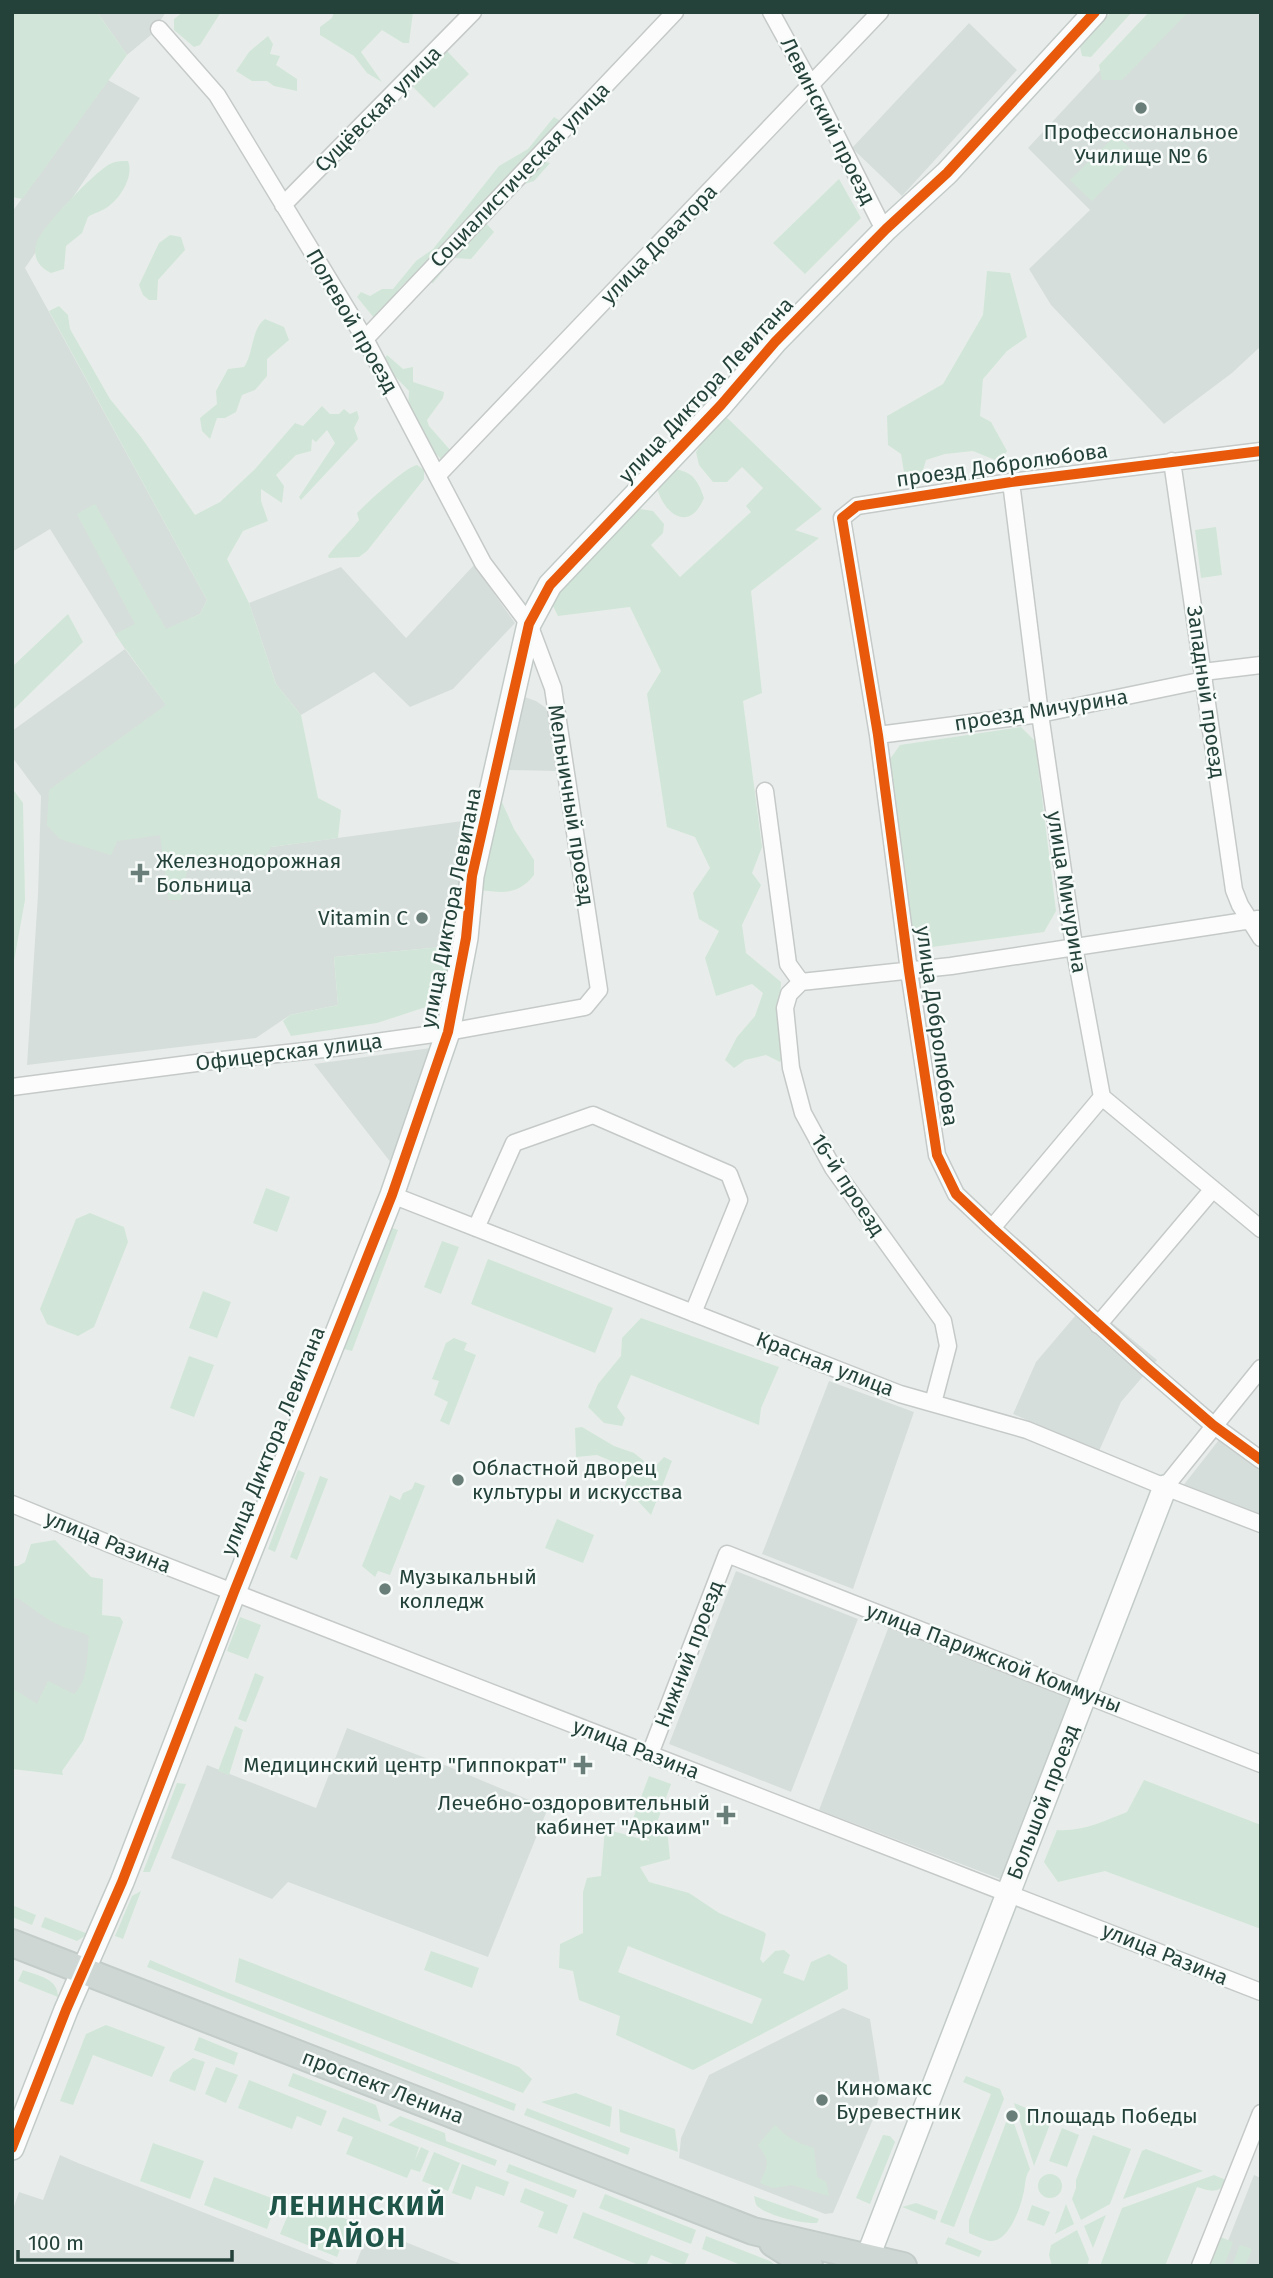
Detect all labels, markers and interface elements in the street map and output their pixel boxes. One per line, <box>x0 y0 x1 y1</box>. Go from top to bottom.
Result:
street label: Левинский проезд <box>775 33 881 209</box>
street label: Сущёвская улица <box>309 40 447 178</box>
street label: Социалистическая улица <box>425 77 615 273</box>
marker: Профессиональное Училище № 6 <box>1133 100 1149 116</box>
place label: Профессиональное Училище № 6 <box>1044 119 1238 169</box>
street label: улица Доватора <box>595 179 723 309</box>
street label: Полевой проезд <box>300 244 404 398</box>
street label: улица Диктора Левитана <box>613 292 799 488</box>
street label: проезд Добролюбова <box>894 437 1110 493</box>
street label: Западный проезд <box>1181 604 1231 780</box>
street label: проезд Мичурина <box>952 683 1130 737</box>
street label: Мельничный проезд <box>542 703 600 907</box>
street label: улица Диктора Левитана <box>415 786 487 1030</box>
street label: улица Мичурина <box>1041 809 1093 975</box>
place label: Железнодорожная Больница <box>156 848 341 898</box>
marker: Железнодорожная Больница <box>130 863 150 883</box>
place label: Vitamin C <box>318 905 408 931</box>
marker: Vitamin C <box>414 910 430 926</box>
street label: улица Добролюбова <box>910 924 964 1128</box>
street label: Офицерская улица <box>194 1028 384 1076</box>
street label: 16-й проезд <box>805 1129 891 1241</box>
street label: улица Диктора Левитана <box>215 1323 331 1559</box>
street label: Красная улица <box>752 1326 898 1402</box>
place label: Областной дворец культуры и искусства <box>472 1455 683 1505</box>
marker: Областной дворец культуры и искусства <box>450 1472 466 1488</box>
street label: улица Разина <box>41 1505 175 1579</box>
place label: Музыкальный колледж <box>399 1564 537 1614</box>
street label: Нижний проезд <box>649 1577 729 1731</box>
marker: Музыкальный колледж <box>377 1581 393 1597</box>
street label: улица Парижской Коммуны <box>863 1597 1125 1719</box>
street label: улица Разина <box>569 1713 703 1785</box>
street label: Большой проезд <box>1001 1721 1085 1883</box>
place label: Медицинский центр "Гиппократ" <box>243 1752 567 1778</box>
marker: Медицинский центр "Гиппократ" <box>573 1755 593 1775</box>
place label: Лечебно-оздоровительный кабинет "Аркаим" <box>438 1790 710 1840</box>
marker: Лечебно-оздоровительный кабинет "Аркаим" <box>716 1805 736 1825</box>
street label: улица Разина <box>1098 1917 1232 1991</box>
street label: проспект Ленина <box>298 2044 468 2130</box>
place label: Киномакс Буревестник <box>836 2075 961 2125</box>
marker: Киномакс Буревестник <box>814 2092 830 2108</box>
place label: Площадь Победы <box>1026 2103 1198 2129</box>
marker: Площадь Победы <box>1004 2108 1020 2124</box>
district label: ЛЕНИНСКИЙ РАЙОН <box>269 2189 447 2254</box>
scale bar <box>18 2218 231 2262</box>
text: 100 m <box>28 2230 84 2256</box>

